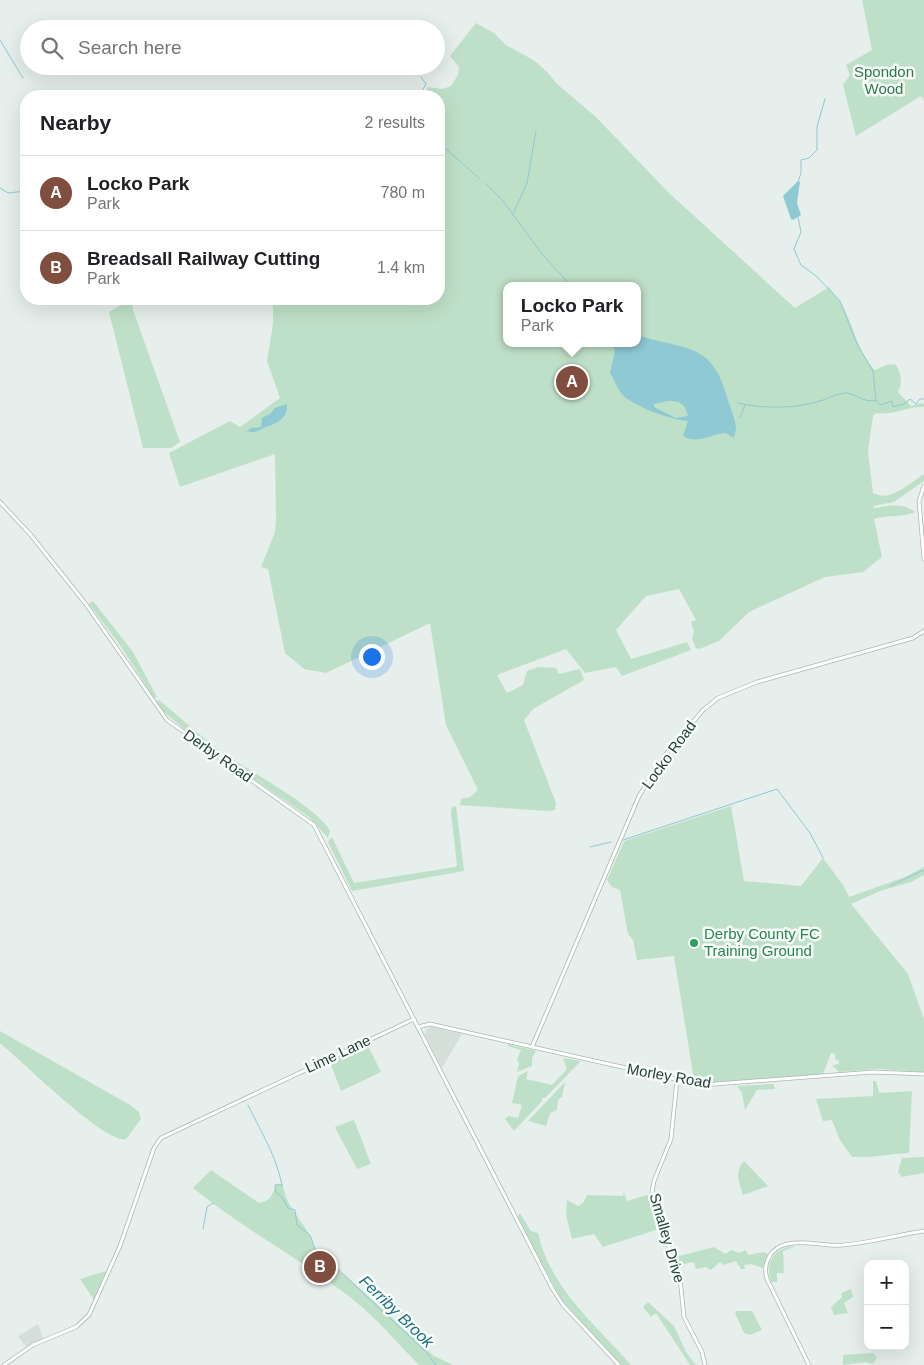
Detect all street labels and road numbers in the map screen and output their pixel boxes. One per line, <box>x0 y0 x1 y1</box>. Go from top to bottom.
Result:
street label: Locko Road <box>638 717 699 792</box>
street label: Derby Road <box>181 726 256 786</box>
street label: Lime Lane <box>302 1031 373 1076</box>
street label: Morley Road <box>626 1060 712 1091</box>
street label: Smalley Drive <box>647 1191 688 1285</box>

